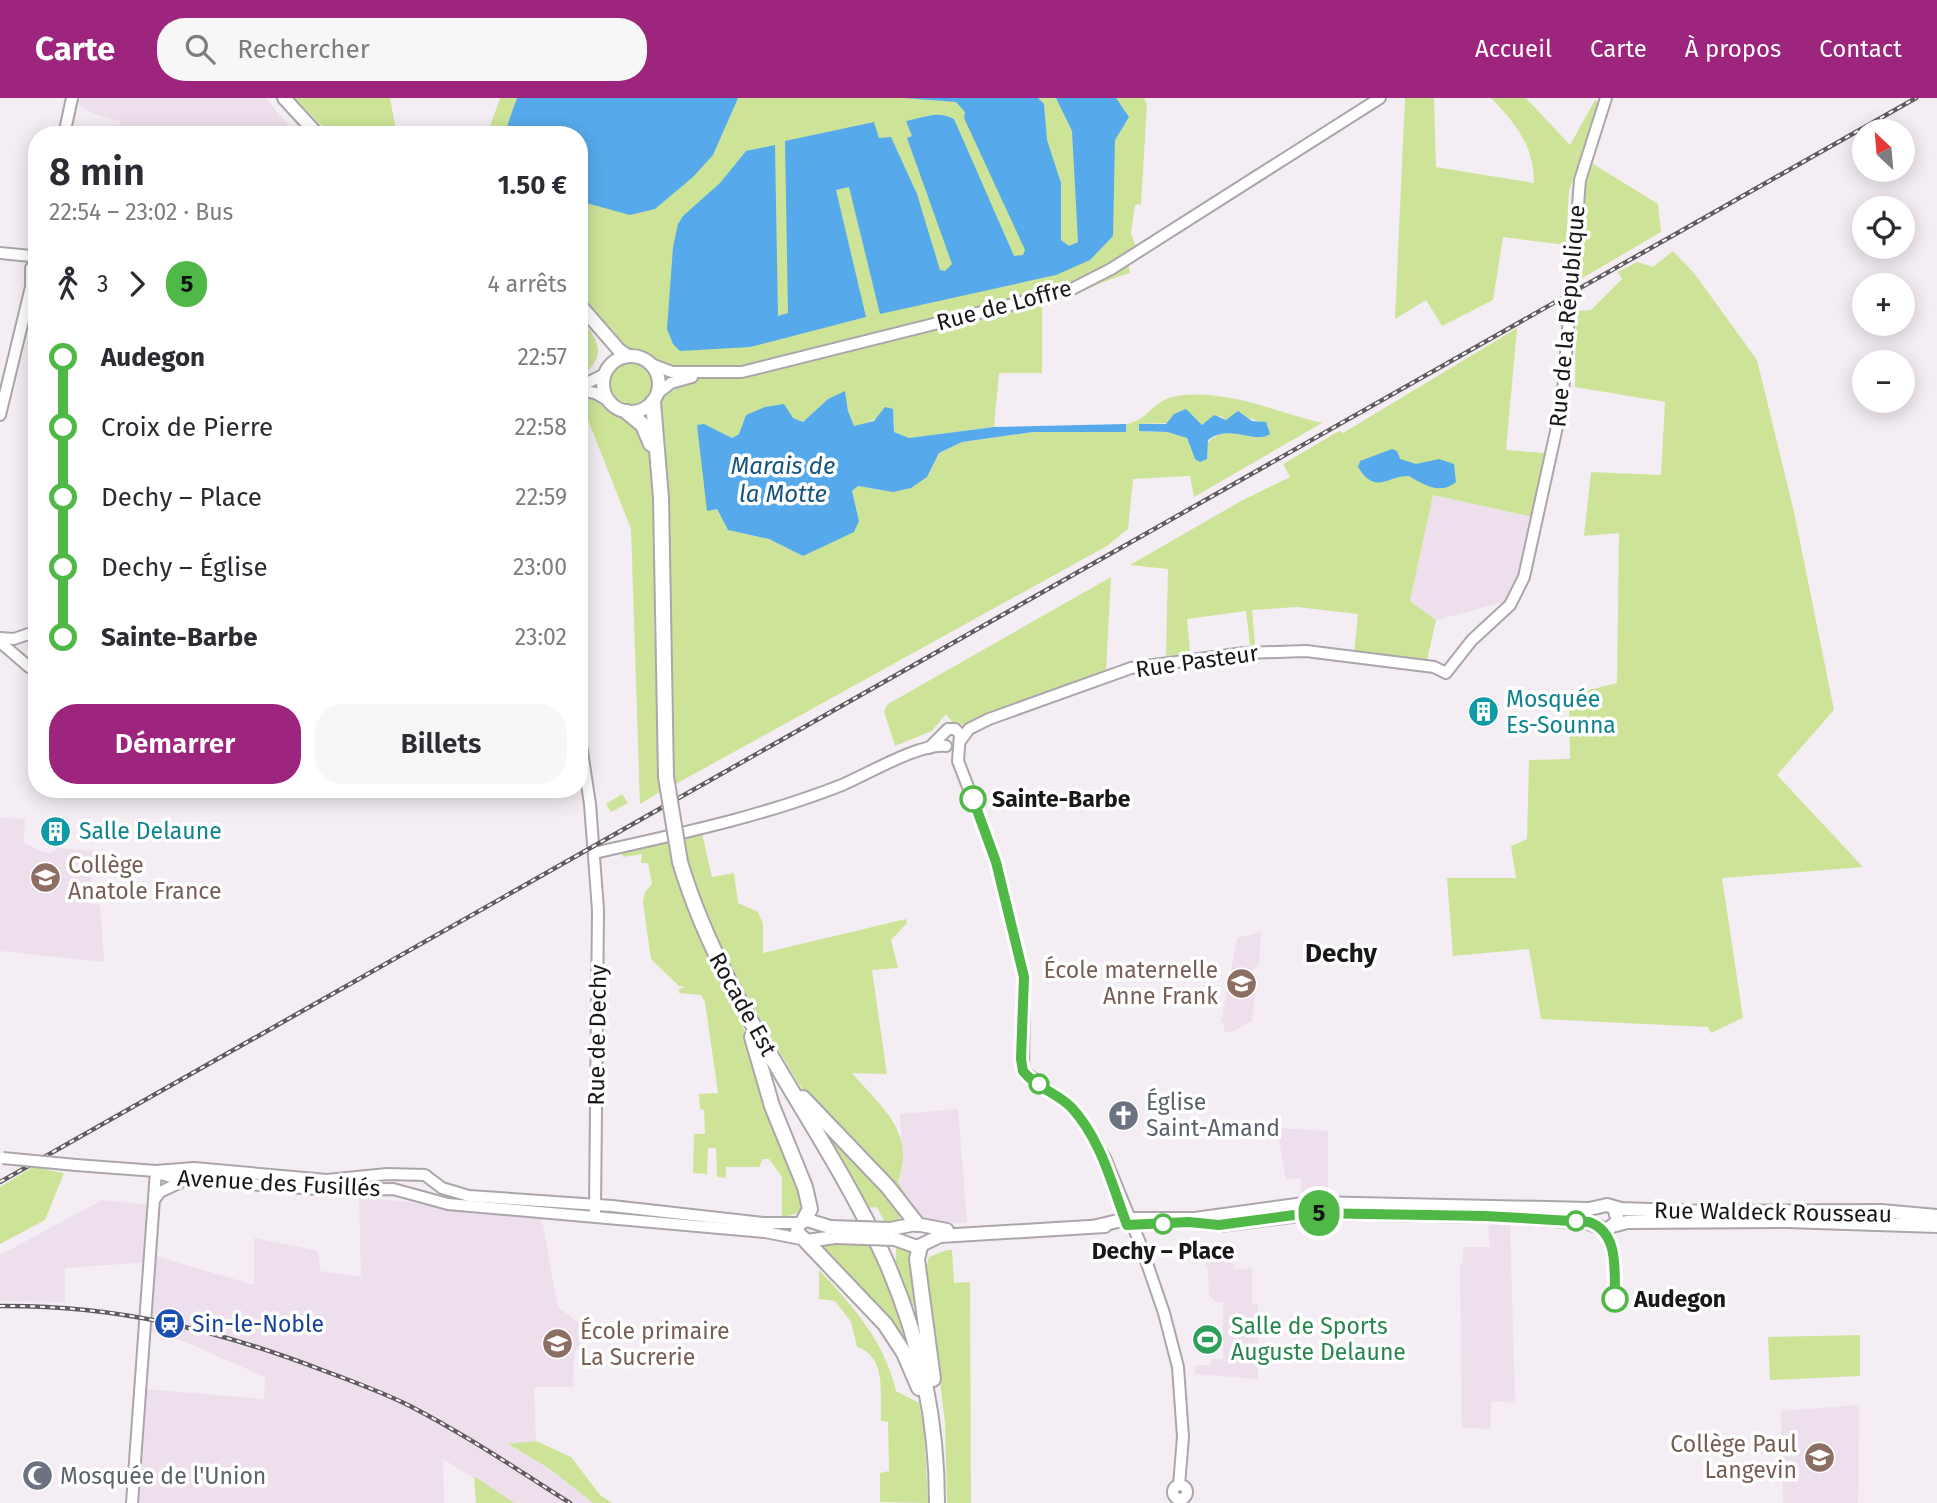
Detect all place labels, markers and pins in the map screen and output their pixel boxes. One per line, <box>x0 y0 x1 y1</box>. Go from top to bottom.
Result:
place label: Mosquée Es-Sounna <box>1506 685 1616 739</box>
building icon: Mosquée Es-Sounna <box>1466 695 1500 729</box>
place label: Sainte-Barbe <box>992 785 1131 813</box>
marker: Sainte-Barbe <box>960 786 986 812</box>
building icon: Salle Delaune <box>39 814 73 848</box>
place label: Salle Delaune <box>79 817 222 845</box>
place label: Collège Anatole France <box>68 851 221 905</box>
school or university icon: Collège Anatole France <box>28 861 62 895</box>
place label: École maternelle Anne Frank <box>1043 955 1218 1010</box>
school or university icon: École maternelle Anne Frank <box>1224 966 1258 1000</box>
unlabelled marker <box>1029 1074 1049 1094</box>
place label: Église Saint-Amand <box>1146 1087 1280 1142</box>
church icon: Église Saint-Amand <box>1106 1098 1140 1132</box>
unlabelled marker <box>1566 1211 1586 1231</box>
marker: Dechy – Place <box>1153 1214 1173 1234</box>
place label: Dechy – Place <box>1092 1237 1235 1265</box>
place label: Audegon <box>1633 1285 1726 1313</box>
marker: Audegon <box>1602 1286 1628 1312</box>
station icon: Sin-le-Noble <box>152 1307 186 1341</box>
place label: Sin-le-Noble <box>192 1310 324 1338</box>
place label: Salle de Sports Auguste Delaune <box>1231 1312 1406 1366</box>
place label: École primaire La Sucrerie <box>580 1316 730 1371</box>
sports icon: Salle de Sports Auguste Delaune <box>1191 1322 1225 1356</box>
school or university icon: École primaire La Sucrerie <box>540 1327 574 1361</box>
place label: Collège Paul Langevin <box>1670 1430 1797 1484</box>
school or university icon: Collège Paul Langevin <box>1803 1440 1837 1474</box>
mosque icon: Mosquée de l'Union <box>20 1459 54 1493</box>
place label: Mosquée de l'Union <box>60 1462 266 1490</box>

